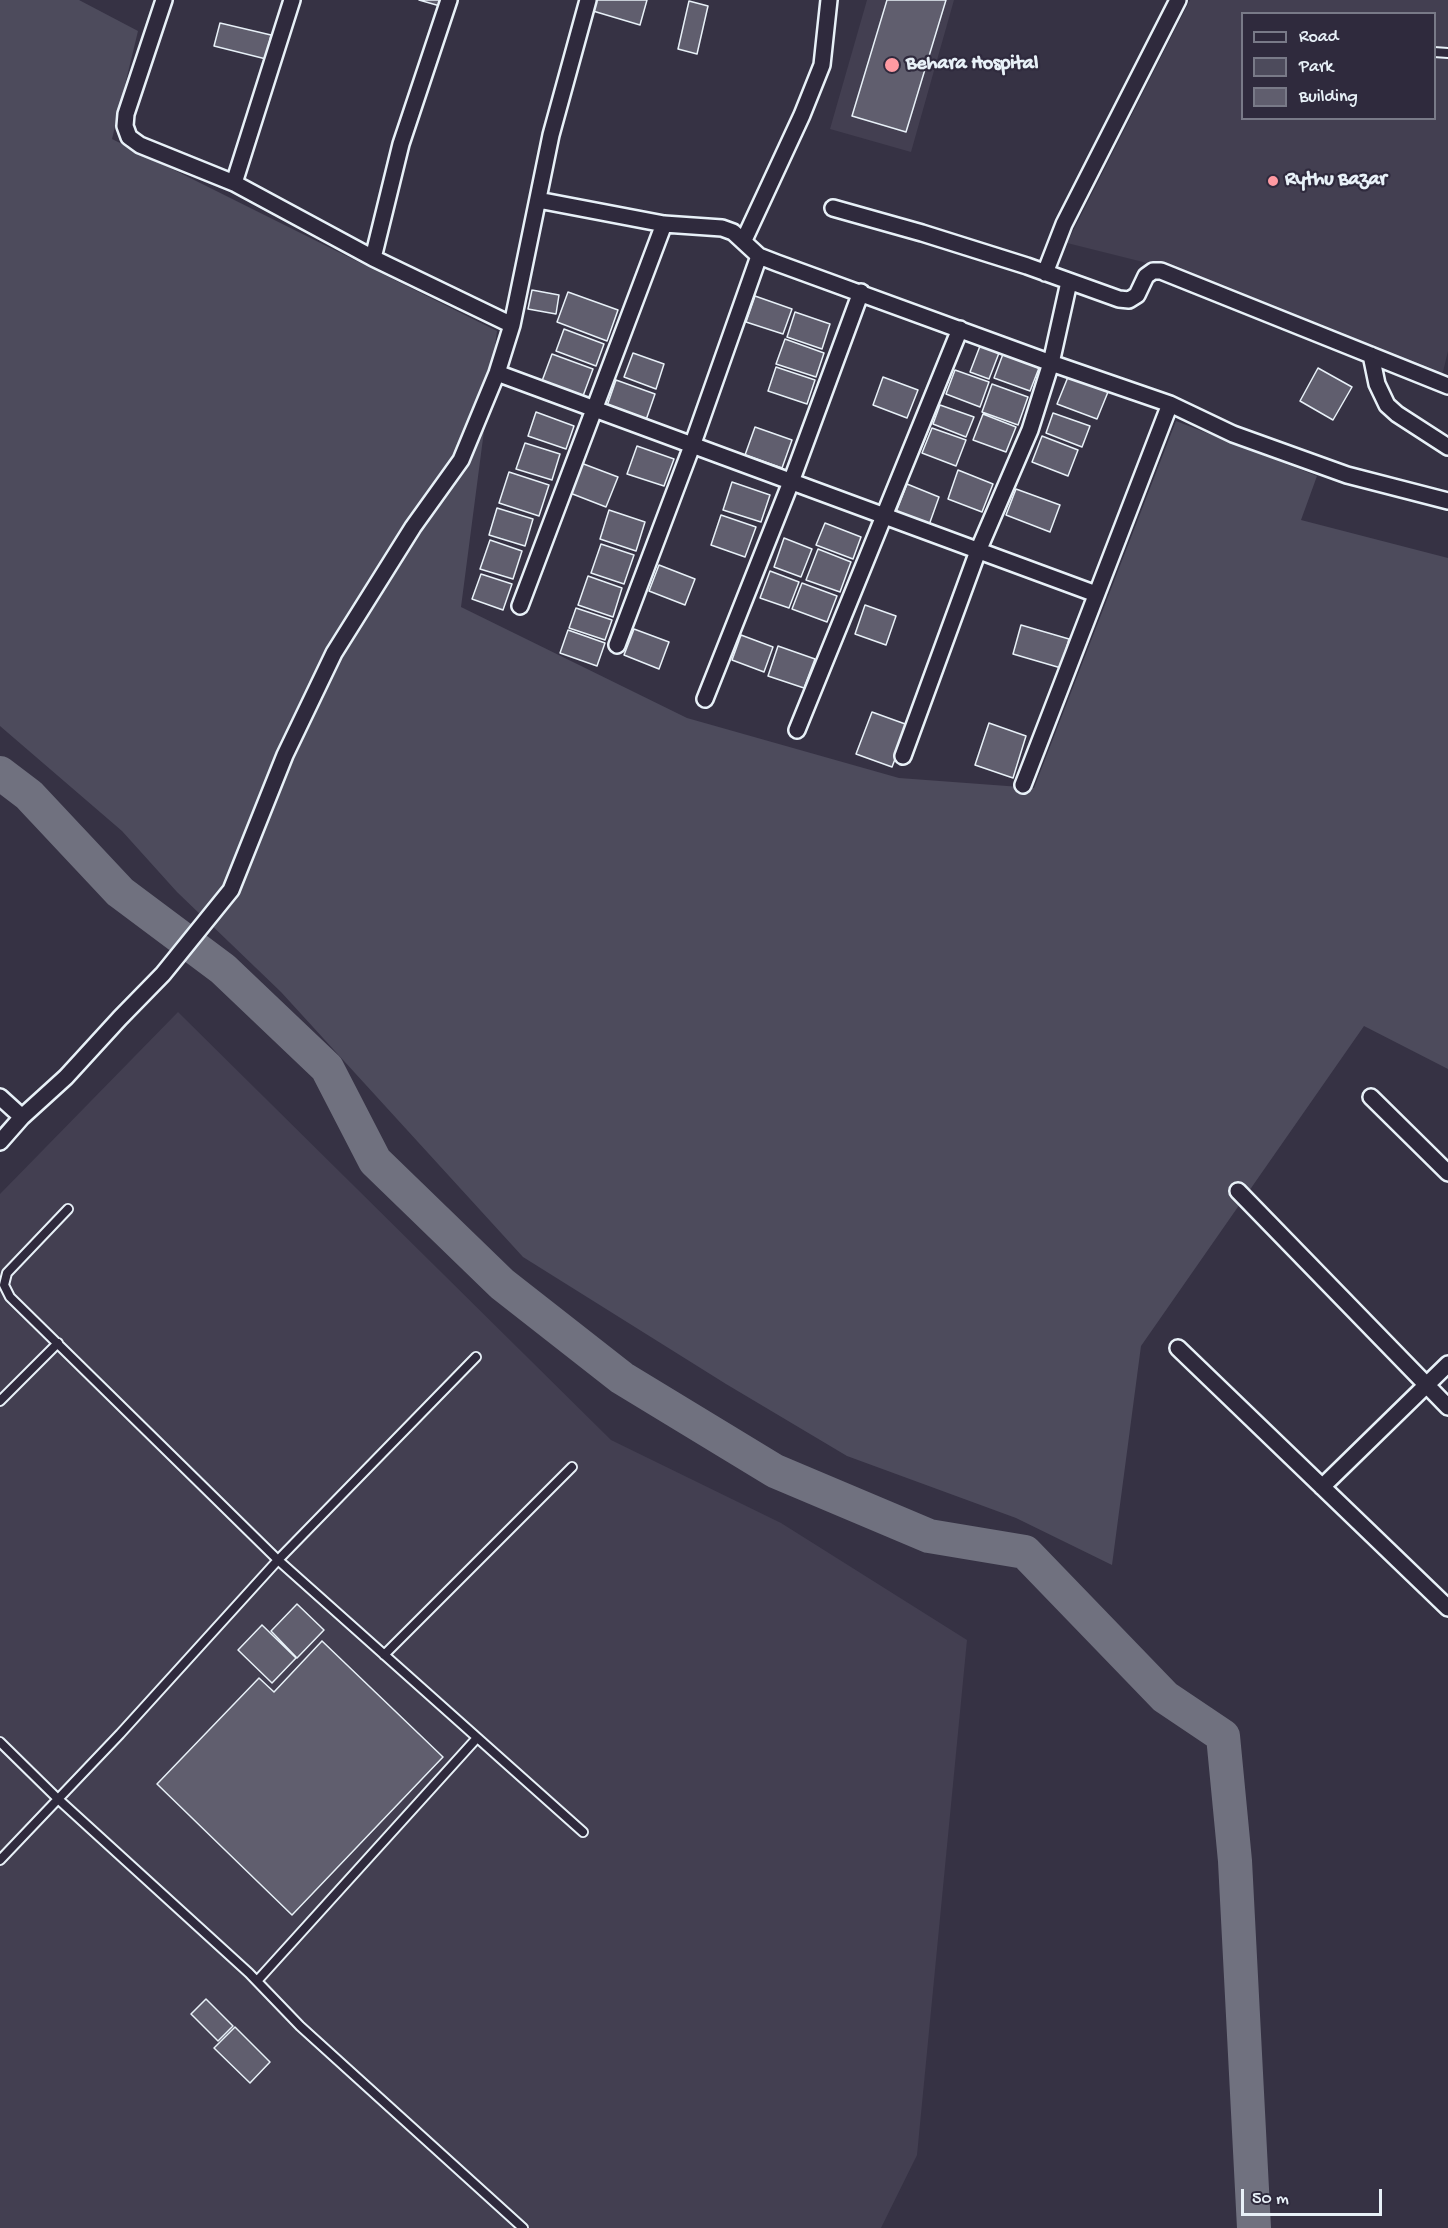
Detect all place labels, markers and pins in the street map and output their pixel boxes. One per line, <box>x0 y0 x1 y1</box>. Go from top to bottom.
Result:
place label: Behara Hospital <box>906 53 1038 77</box>
marker: Behara Hospital <box>883 56 901 74</box>
place label: Rythu Bazar <box>1285 169 1387 193</box>
marker: Rythu Bazar <box>1266 174 1280 188</box>

